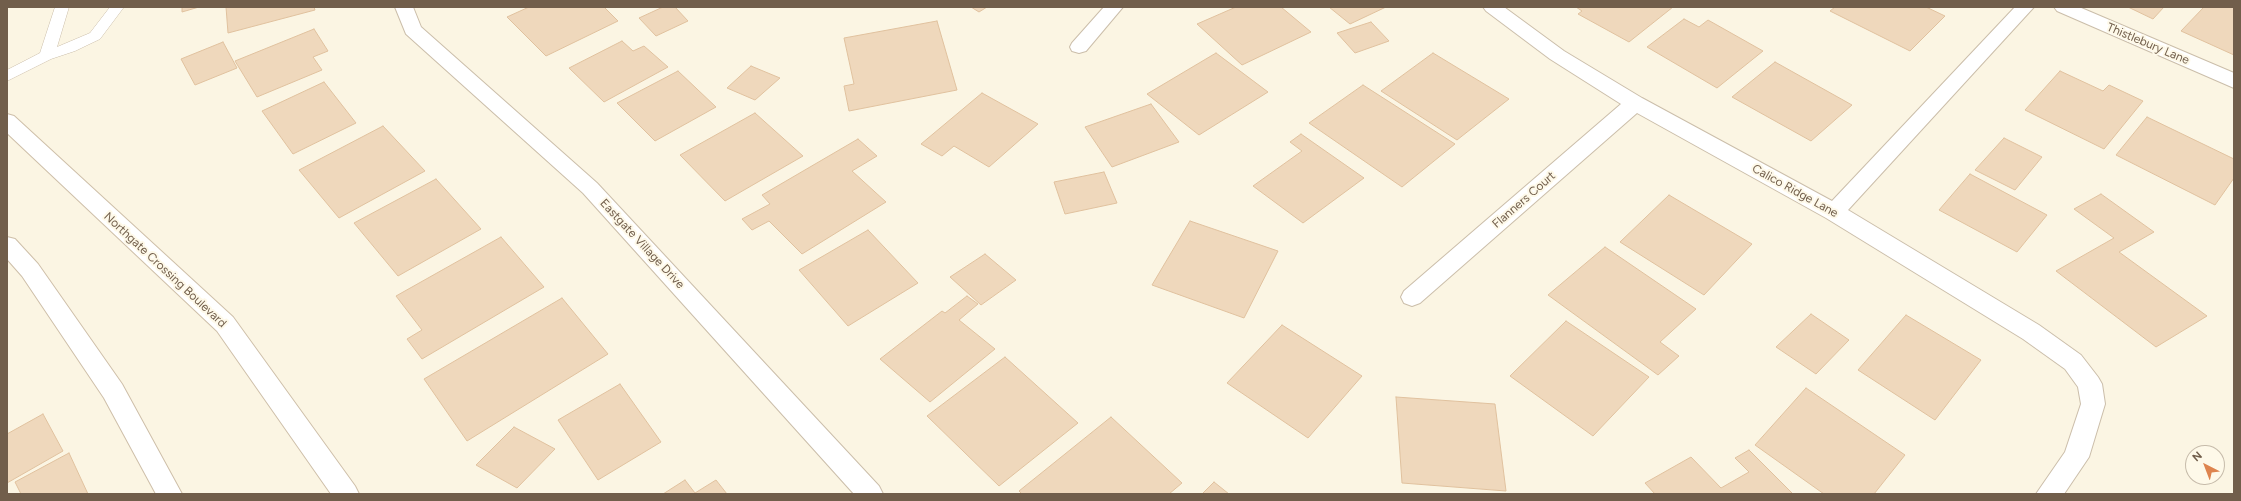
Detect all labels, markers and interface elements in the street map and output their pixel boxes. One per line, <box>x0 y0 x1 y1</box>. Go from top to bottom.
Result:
street label: Thistlebury Lane <box>2105 20 2191 68</box>
street label: Calico Ridge Lane <box>1749 161 1841 221</box>
street label: Flanners Court <box>1490 169 1558 231</box>
street label: Eastgate Village Drive <box>597 196 687 292</box>
street label: Northgate Crossing Boulevard <box>101 209 229 331</box>
north arrow <box>2185 445 2225 485</box>
text: N <box>2190 449 2205 464</box>

